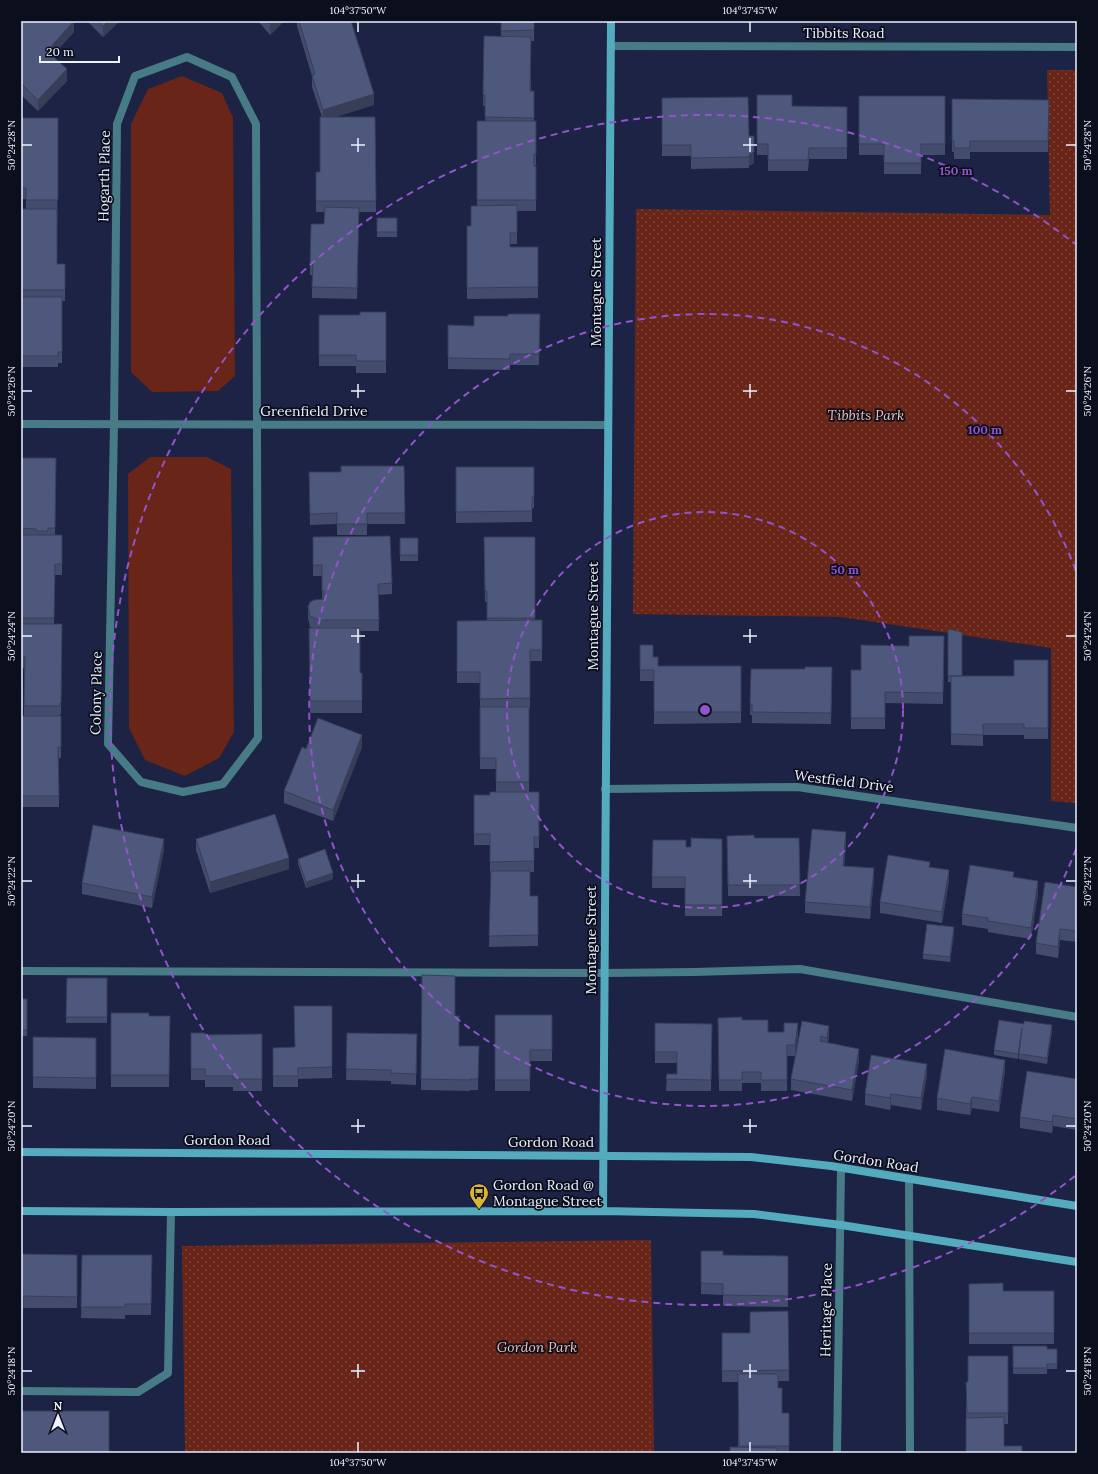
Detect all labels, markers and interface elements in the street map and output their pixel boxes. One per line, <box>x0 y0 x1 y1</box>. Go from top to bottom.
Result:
text: 104°37'50"W <box>330 4 387 17</box>
text: 104°37'45"W <box>722 4 779 17</box>
street label: Tibbits Road <box>803 24 885 42</box>
scale bar <box>40 38 119 64</box>
text: 20 m <box>46 44 74 59</box>
text: 50°24'28"N <box>5 119 18 170</box>
text: 50°24'28"N <box>1081 119 1094 170</box>
street label: Hogarth Place <box>94 130 114 222</box>
text: 150 m <box>939 163 973 178</box>
street label: Montague Street <box>587 237 605 347</box>
text: 50°24'26"N <box>5 365 18 416</box>
text: 50°24'26"N <box>1081 365 1094 416</box>
street label: Greenfield Drive <box>260 402 368 420</box>
park label: Tibbits Park <box>828 406 904 424</box>
text: 100 m <box>968 422 1002 437</box>
street label: Montague Street <box>584 561 602 671</box>
text: 50 m <box>831 562 859 577</box>
text: 50°24'24"N <box>5 611 18 661</box>
text: 50°24'24"N <box>1081 611 1094 661</box>
street label: Colony Place <box>86 651 106 735</box>
centre of rings <box>698 703 712 717</box>
street label: Westfield Drive <box>793 766 895 796</box>
text: 50°24'22"N <box>5 856 18 906</box>
text: 50°24'22"N <box>1081 856 1094 906</box>
street label: Montague Street <box>582 885 600 995</box>
text: 50°24'20"N <box>5 1100 18 1151</box>
text: 50°24'20"N <box>1081 1100 1094 1151</box>
street label: Gordon Road <box>184 1131 270 1149</box>
street label: Gordon Road <box>508 1133 594 1151</box>
street label: Gordon Road <box>832 1145 920 1177</box>
place label: Gordon Road @ Montague Street <box>493 1176 603 1210</box>
bus stop icon: Gordon Road @ Montague Street <box>468 1182 490 1210</box>
street label: Heritage Place <box>816 1262 836 1357</box>
park label: Gordon Park <box>497 1338 577 1356</box>
text: 50°24'18"N <box>5 1346 18 1395</box>
text: 50°24'18"N <box>1081 1346 1094 1395</box>
north arrow <box>38 1396 78 1436</box>
text: N <box>54 1399 63 1413</box>
text: 104°37'50"W <box>330 1456 387 1469</box>
text: 104°37'45"W <box>722 1456 779 1469</box>

